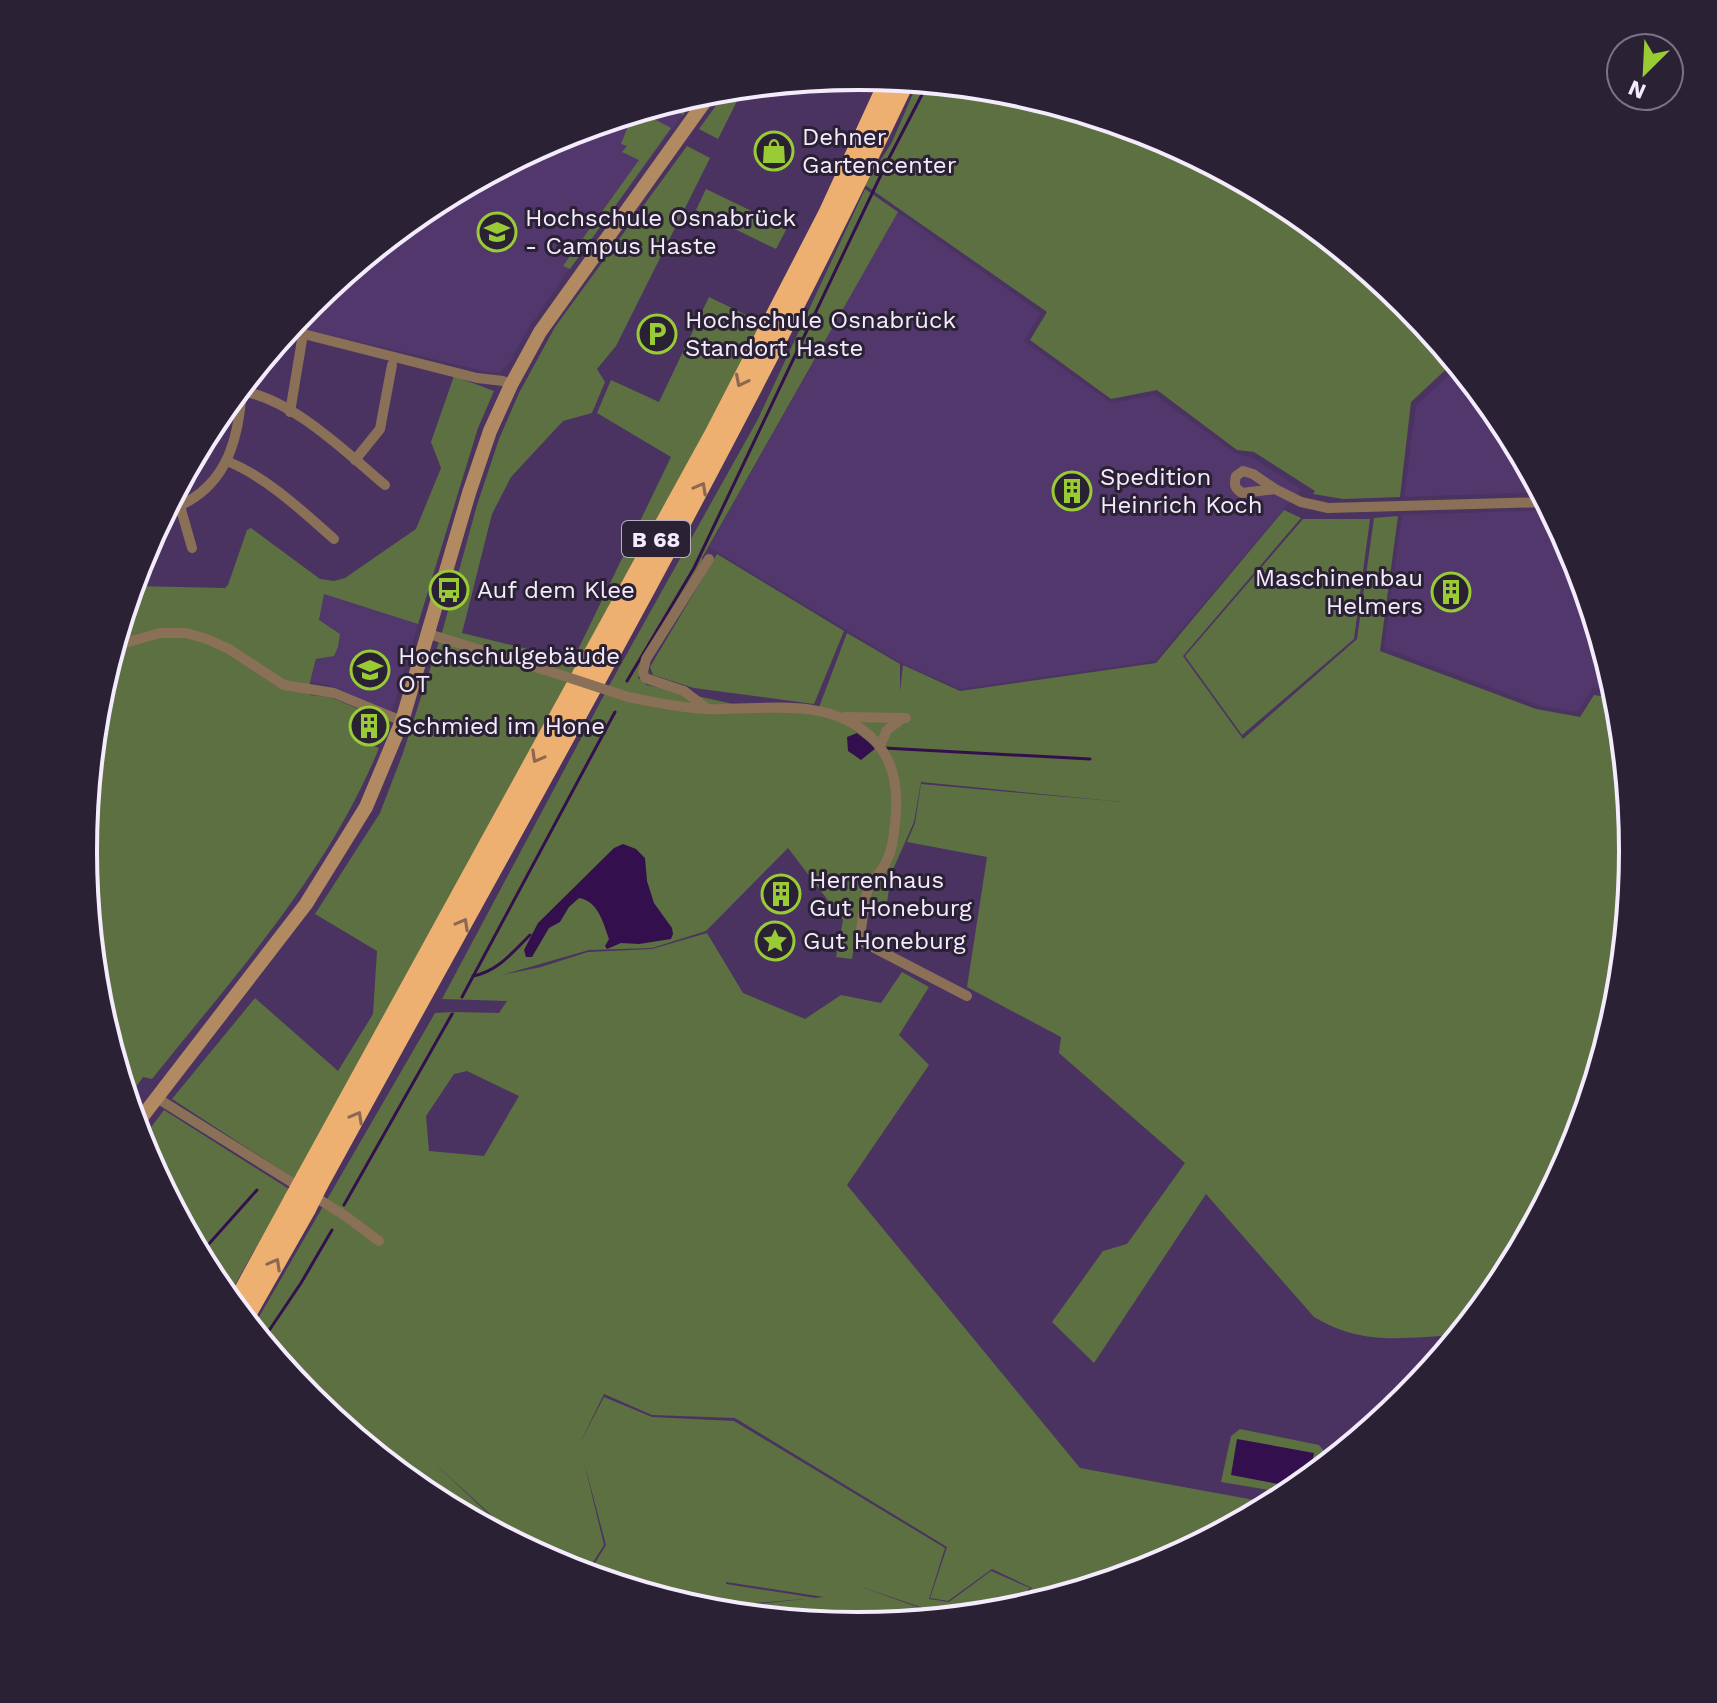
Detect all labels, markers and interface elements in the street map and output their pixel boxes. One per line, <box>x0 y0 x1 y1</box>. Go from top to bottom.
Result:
north arrow <box>1605 32 1685 112</box>
text: N <box>1625 75 1650 105</box>
place label: Dehner Gartencenter <box>802 123 957 179</box>
shop icon: Dehner Gartencenter <box>753 130 795 172</box>
place label: Hochschule Osnabrück - Campus Haste <box>525 204 796 260</box>
school or university icon: Hochschule Osnabrück - Campus Haste <box>476 211 518 253</box>
place label: Hochschule Osnabrück Standort Haste <box>685 306 956 362</box>
parking icon: Hochschule Osnabrück Standort Haste <box>636 313 678 355</box>
one-way arrow <box>735 372 750 387</box>
place label: Spedition Heinrich Koch <box>1100 463 1263 519</box>
building icon: Spedition Heinrich Koch <box>1051 470 1093 512</box>
one-way arrow <box>692 482 707 497</box>
road number: B 68 <box>622 521 690 557</box>
place label: Maschinenbau Helmers <box>1255 564 1423 620</box>
bus stop icon: Auf dem Klee <box>428 569 470 611</box>
building icon: Maschinenbau Helmers <box>1430 571 1472 613</box>
place label: Auf dem Klee <box>477 576 635 604</box>
place label: Hochschulgebäude OT <box>398 642 620 698</box>
school or university icon: Hochschulgebäude OT <box>349 649 391 691</box>
building icon: Schmied im Hone <box>348 705 390 747</box>
place label: Schmied im Hone <box>397 712 605 740</box>
one-way arrow <box>531 748 547 763</box>
place label: Herrenhaus Gut Honeburg <box>809 866 972 922</box>
building icon: Herrenhaus Gut Honeburg <box>760 873 802 915</box>
one-way arrow <box>453 918 468 932</box>
place icon: Gut Honeburg <box>754 920 796 962</box>
place label: Gut Honeburg <box>803 927 966 955</box>
one-way arrow <box>347 1110 362 1125</box>
one-way arrow <box>266 1258 281 1272</box>

